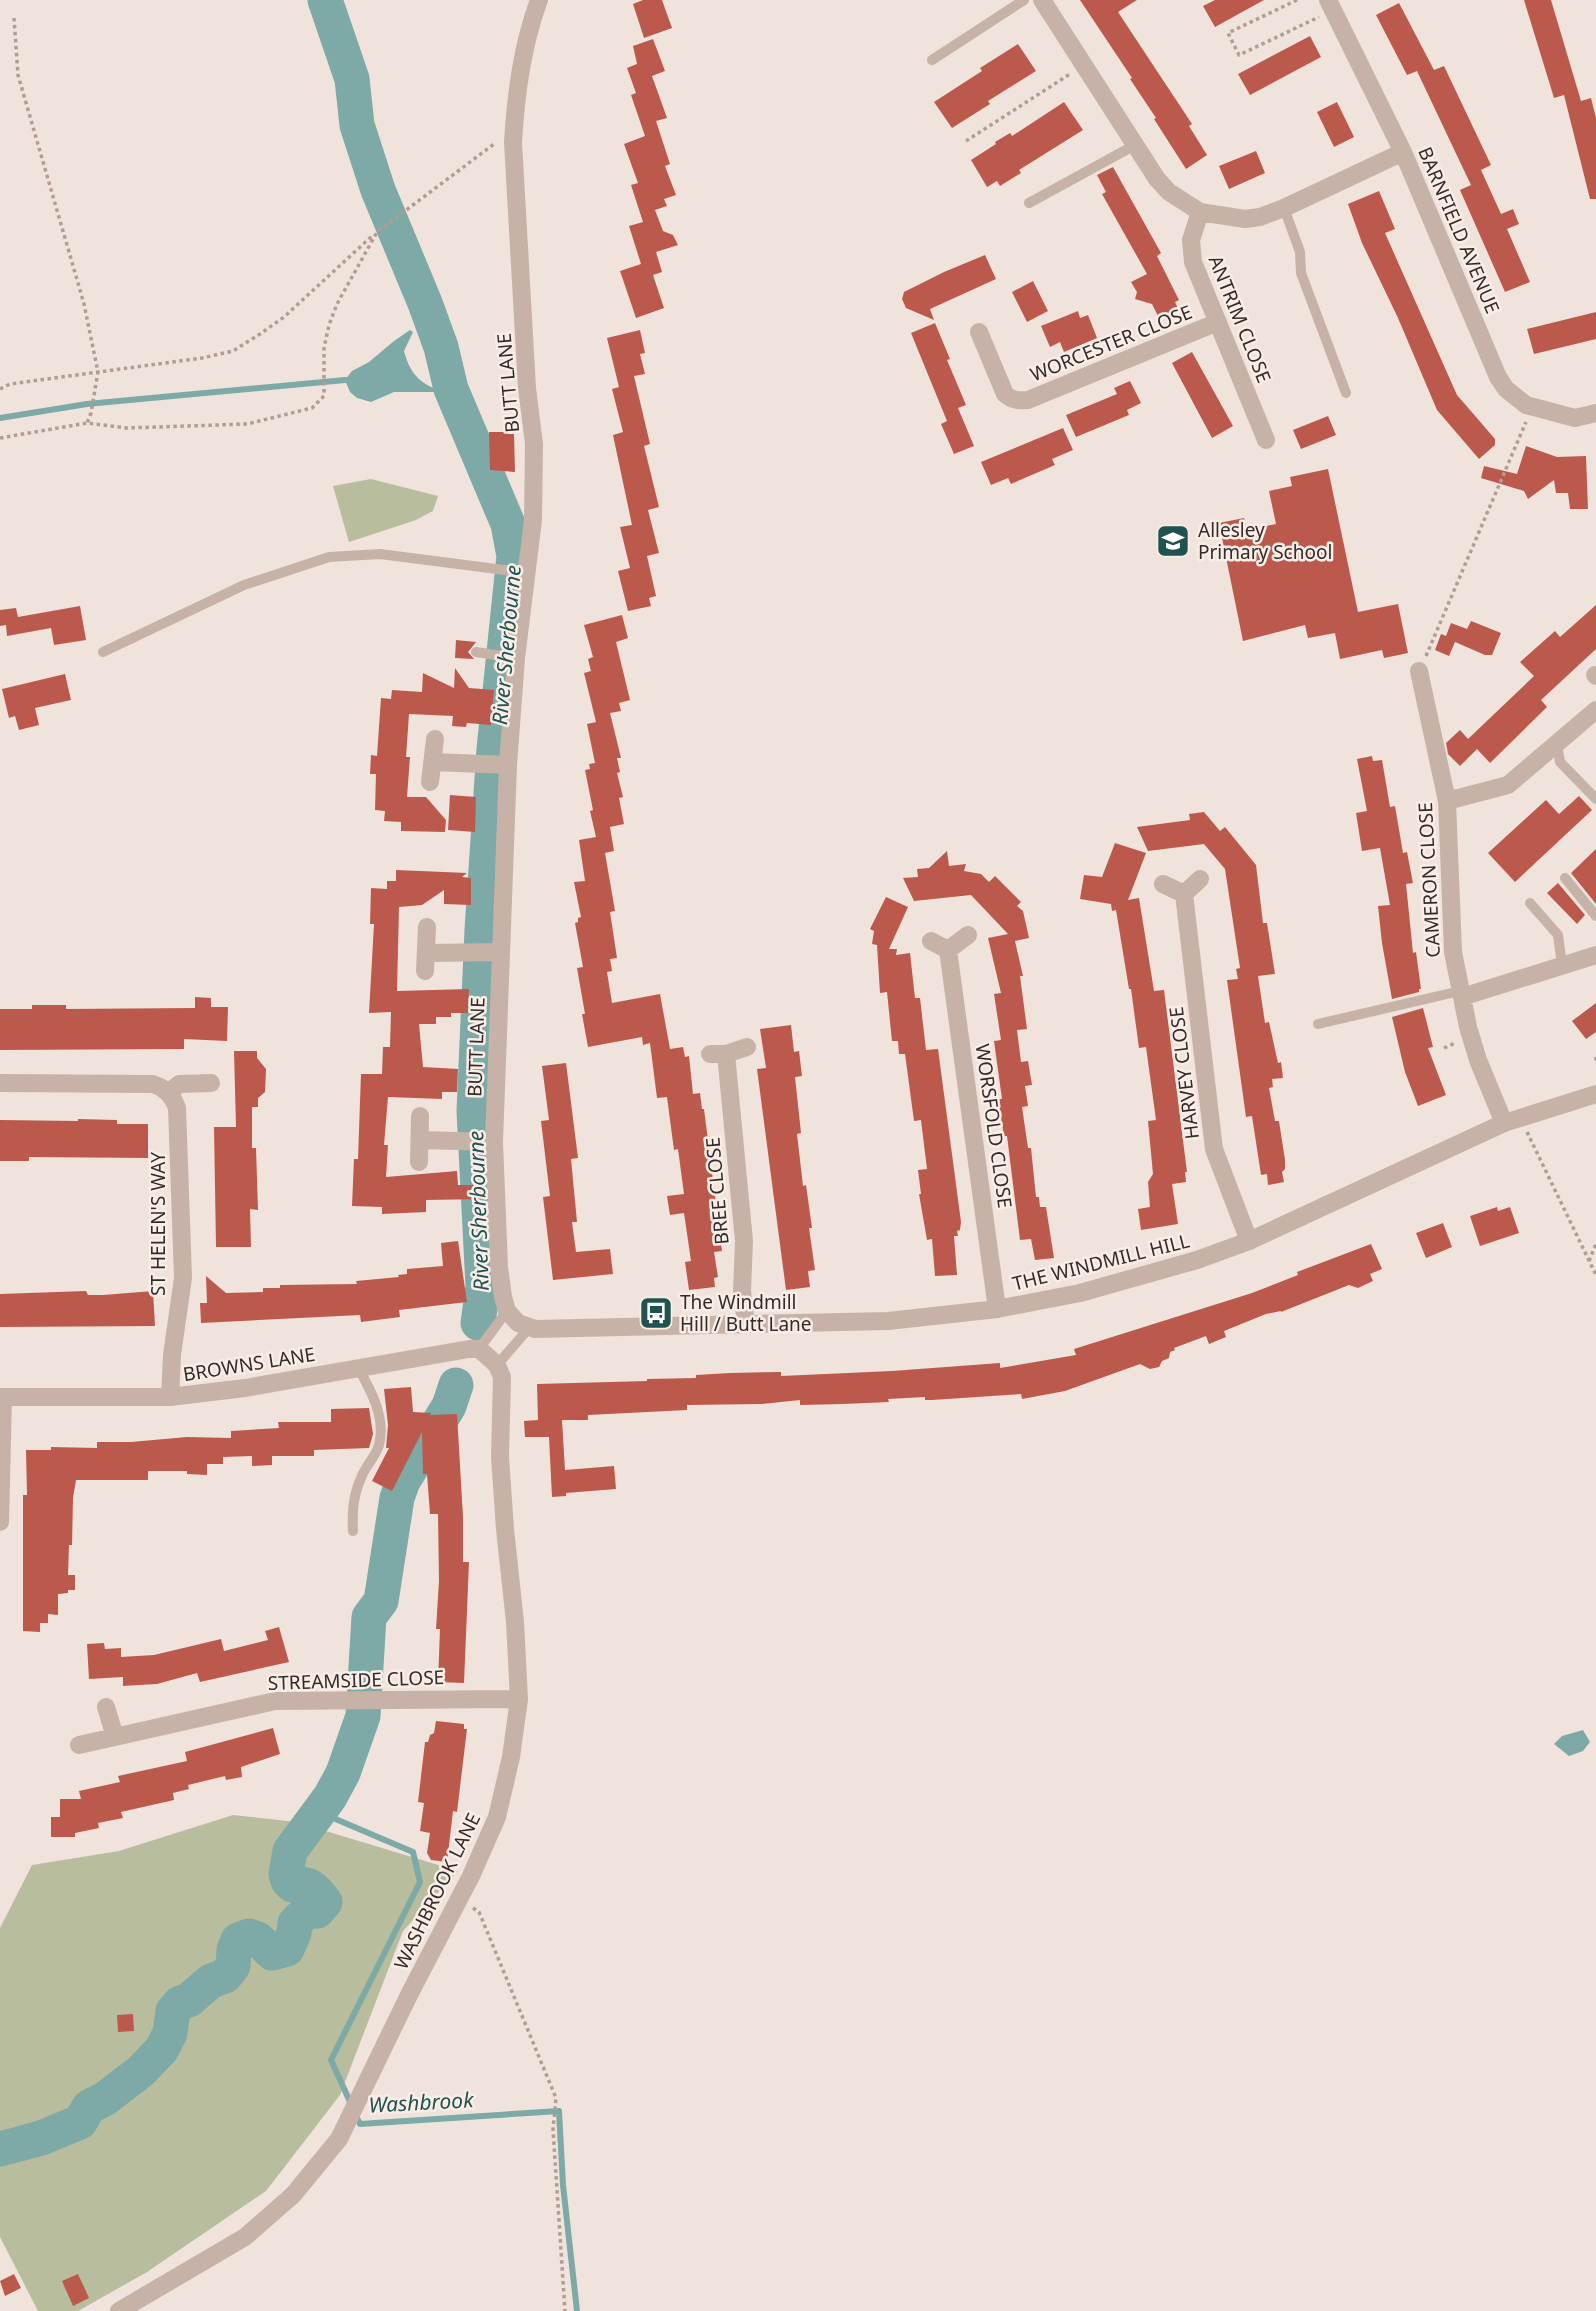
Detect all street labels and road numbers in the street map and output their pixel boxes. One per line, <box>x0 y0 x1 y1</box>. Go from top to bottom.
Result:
street label: BARNFIELD AVENUE <box>1412 143 1506 317</box>
street label: ANTRIM CLOSE <box>1203 252 1277 386</box>
street label: WORCESTER CLOSE <box>1026 299 1196 387</box>
street label: BUTT LANE <box>491 332 525 434</box>
street label: CAMERON CLOSE <box>1412 802 1446 958</box>
street label: BUTT LANE <box>461 997 491 1097</box>
street label: HARVEY CLOSE <box>1163 1005 1205 1141</box>
street label: WORSFOLD CLOSE <box>970 1042 1018 1210</box>
street label: BREE CLOSE <box>699 1136 735 1246</box>
street label: ST HELEN'S WAY <box>145 1152 171 1296</box>
street label: THE WINDMILL HILL <box>1010 1227 1192 1297</box>
street label: BROWNS LANE <box>181 1341 317 1387</box>
street label: STREAMSIDE CLOSE <box>267 1664 445 1696</box>
street label: WASHBROOK LANE <box>388 1808 486 1974</box>

